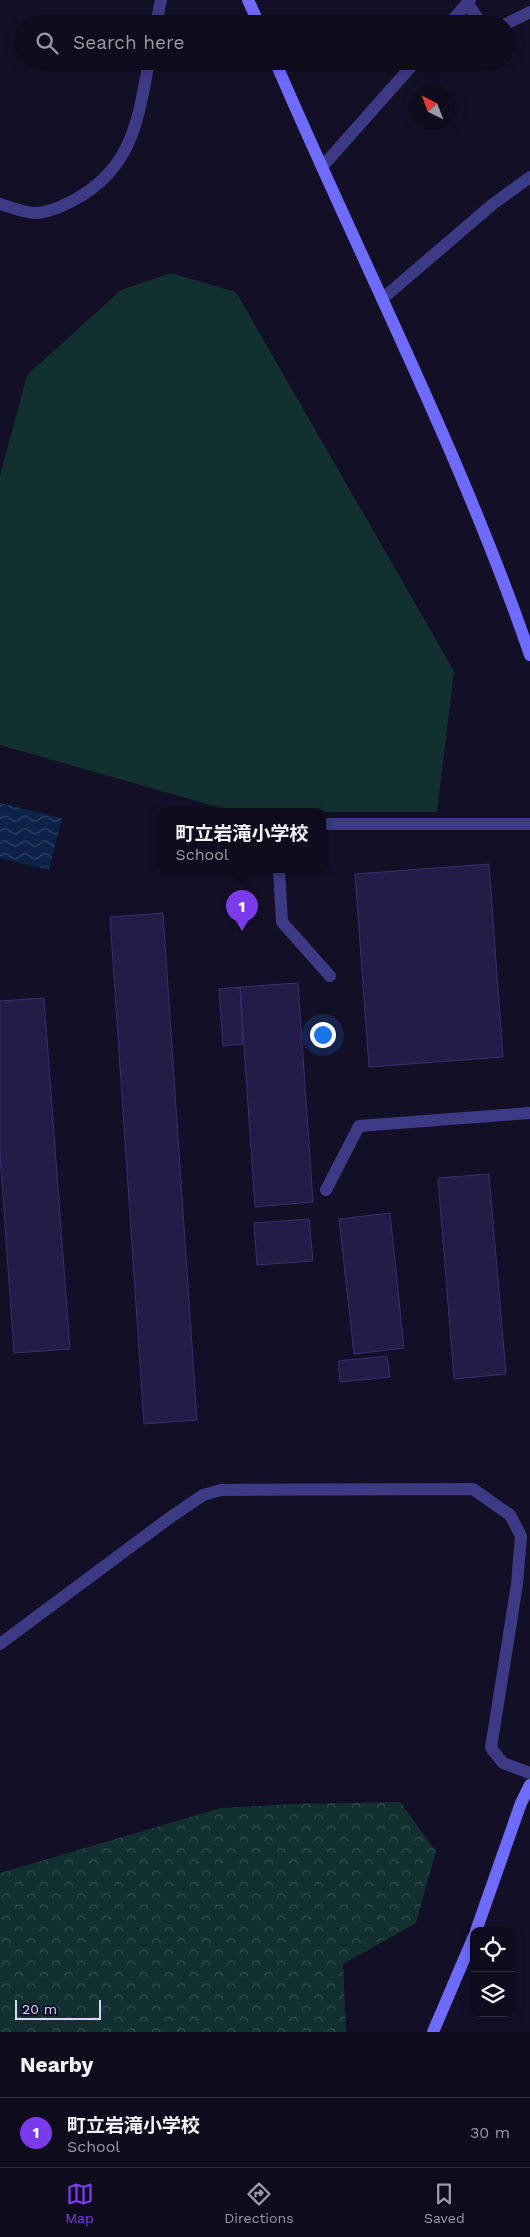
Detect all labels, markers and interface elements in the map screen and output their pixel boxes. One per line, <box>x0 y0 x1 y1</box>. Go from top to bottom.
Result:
search box <box>15 15 515 70</box>
icon: search <box>33 29 61 57</box>
text: Search here <box>73 31 184 54</box>
north arrow <box>410 85 455 130</box>
popup <box>158 808 326 873</box>
text: 町立岩滝小学校 <box>175 822 309 845</box>
text: School <box>175 845 229 864</box>
pin: 1 <box>226 890 258 931</box>
your location <box>310 1022 336 1048</box>
map controls <box>470 1927 515 2017</box>
button: locate <box>470 1927 515 1972</box>
button: layers <box>470 1972 515 2017</box>
scale bar <box>15 1997 101 2020</box>
text: 20 m <box>22 2001 57 2017</box>
text: Nearby <box>20 2052 93 2077</box>
text: 町立岩滝小学校 <box>67 2114 200 2137</box>
text: 1 <box>33 2123 39 2142</box>
text: 30 m <box>470 2123 510 2142</box>
text: School <box>67 2137 120 2156</box>
tab: Map <box>65 2180 94 2226</box>
tab: Directions <box>224 2180 294 2226</box>
tab: Saved <box>424 2180 465 2226</box>

